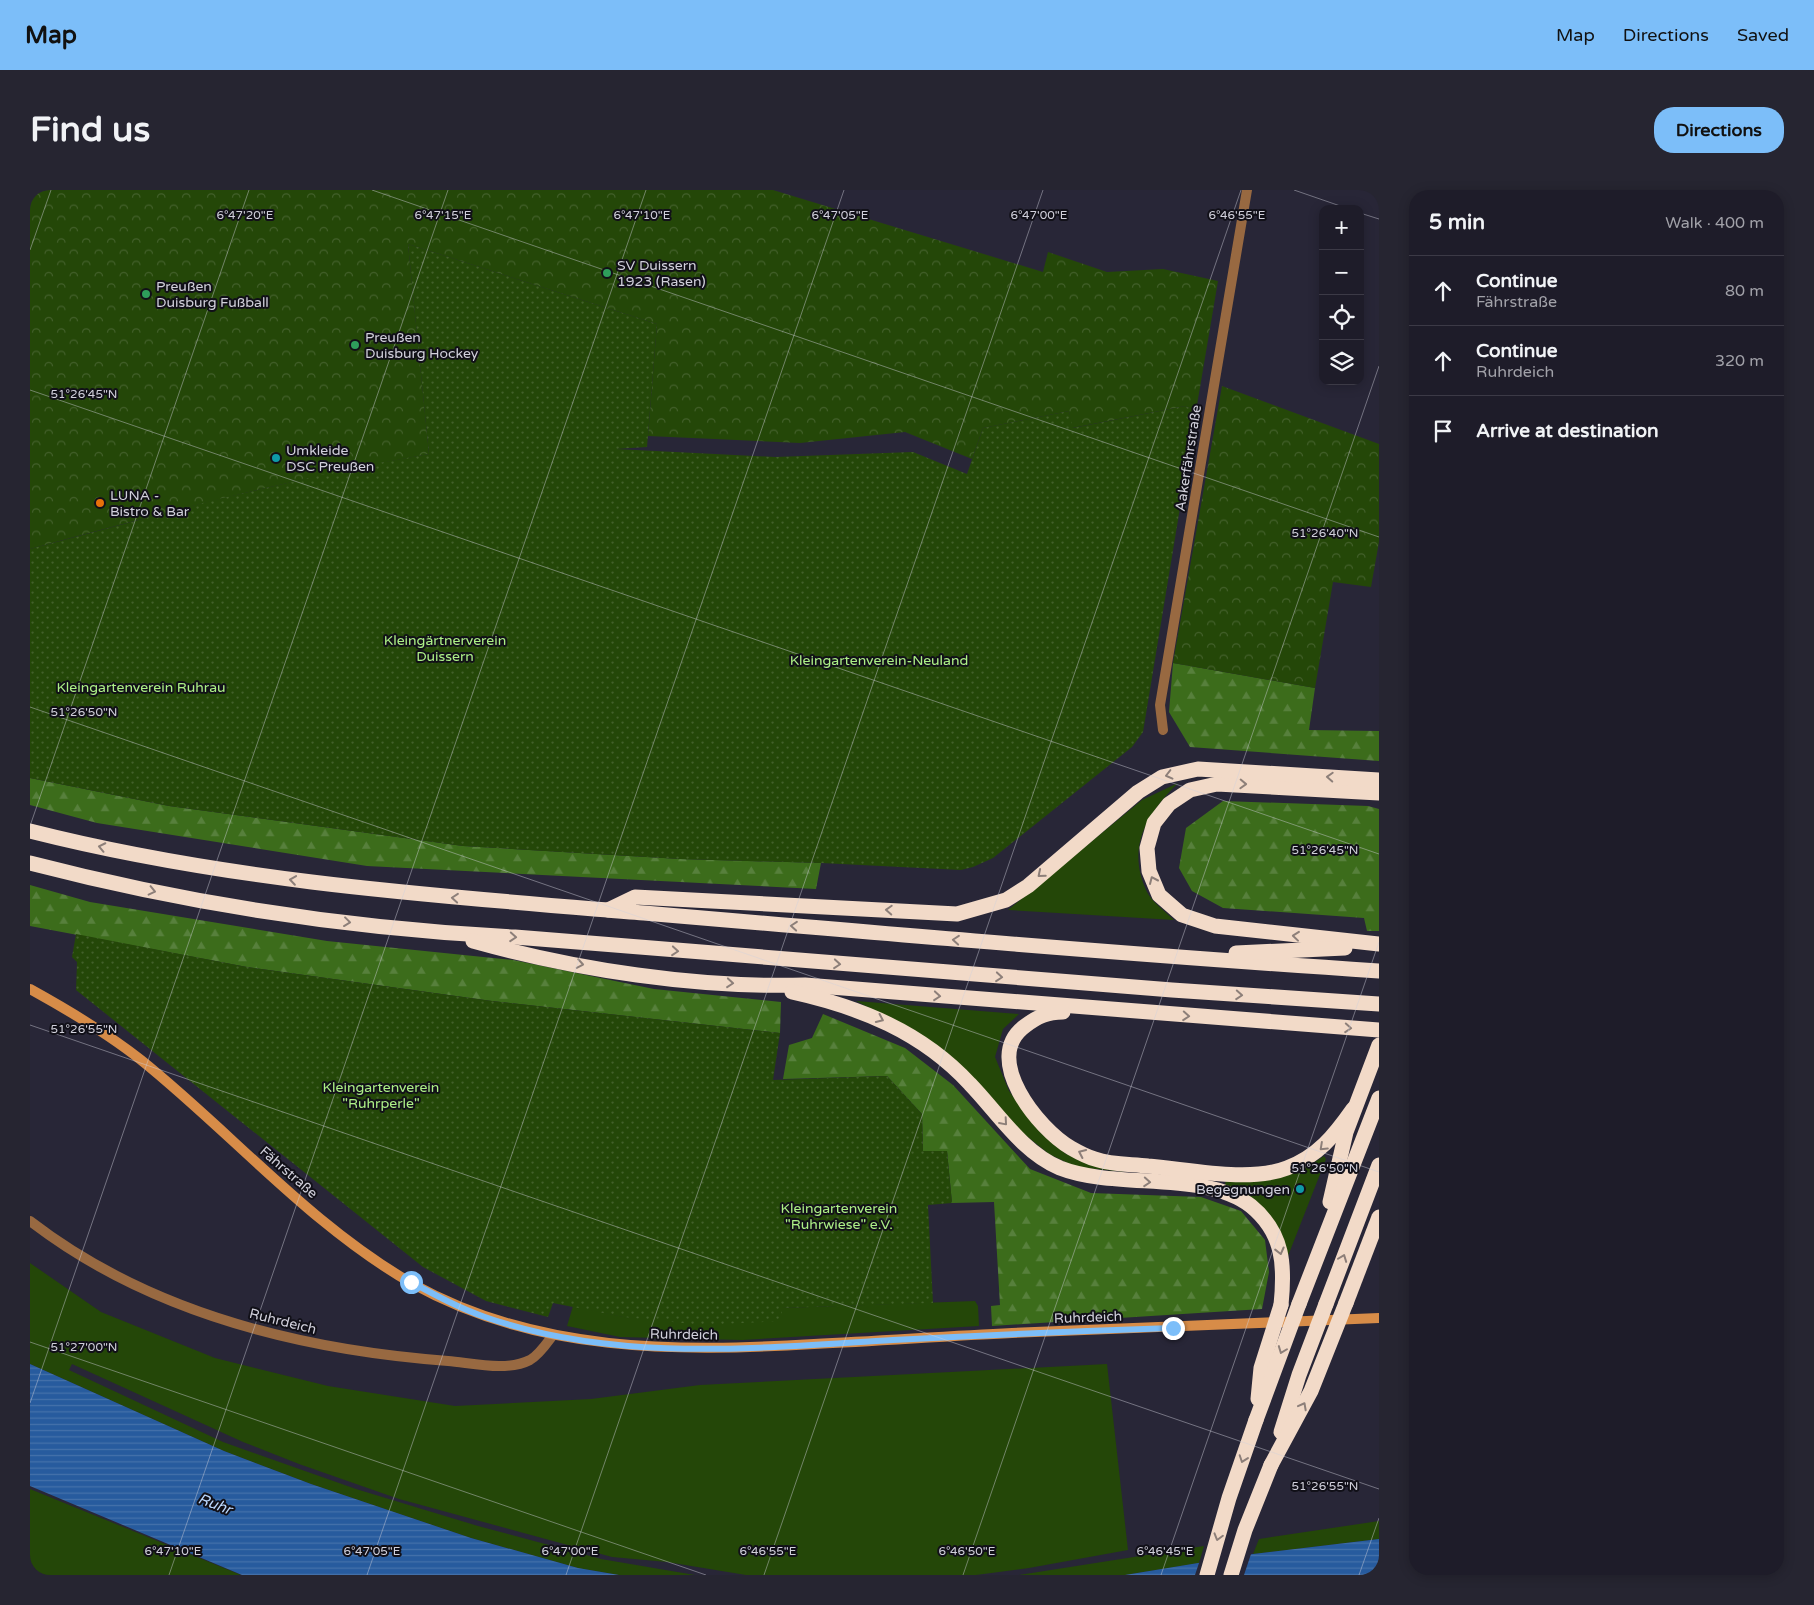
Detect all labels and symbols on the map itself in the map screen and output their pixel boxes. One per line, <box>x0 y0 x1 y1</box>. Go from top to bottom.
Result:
text: 6°47'20"E <box>217 208 274 222</box>
text: 6°47'15"E <box>415 208 472 222</box>
text: 6°47'10"E <box>614 208 671 222</box>
text: 6°47'05"E <box>812 208 869 222</box>
text: 6°47'00"E <box>1011 208 1068 222</box>
text: 6°46'55"E <box>1209 208 1266 222</box>
place label: SV Duissern 1923 (Rasen) <box>617 257 706 290</box>
marker: SV Duissern 1923 (Rasen) <box>601 267 613 279</box>
place label: Preußen Duisburg Fußball <box>156 278 269 311</box>
marker: Preußen Duisburg Fußball <box>140 288 152 300</box>
place label: Preußen Duisburg Hockey <box>365 329 479 362</box>
marker: Preußen Duisburg Hockey <box>349 339 361 351</box>
text: 51°26'45"N <box>51 387 118 401</box>
street label: Aakerfährstraße <box>1172 404 1205 513</box>
place label: Umkleide DSC Preußen <box>286 442 374 475</box>
marker: Umkleide DSC Preußen <box>270 452 282 464</box>
place label: LUNA - Bistro & Bar <box>110 487 190 520</box>
marker: LUNA - Bistro & Bar <box>94 497 106 509</box>
text: 51°26'40"N <box>1292 526 1359 540</box>
park label: Kleingärtnerverein Duissern <box>384 632 506 665</box>
park label: Kleingartenverein-Neuland <box>790 652 968 669</box>
park label: Kleingartenverein Ruhrau <box>56 679 226 696</box>
text: 51°26'50"N <box>51 705 118 719</box>
one-way arrow <box>1164 769 1173 780</box>
one-way arrow <box>1326 771 1334 782</box>
one-way arrow <box>1240 779 1248 789</box>
one-way arrow <box>98 842 106 853</box>
text: 51°26'45"N <box>1292 843 1359 857</box>
one-way arrow <box>1038 869 1047 878</box>
one-way arrow <box>289 875 297 886</box>
one-way arrow <box>1148 876 1159 885</box>
one-way arrow <box>148 885 157 896</box>
one-way arrow <box>450 893 458 904</box>
one-way arrow <box>885 905 893 916</box>
one-way arrow <box>343 916 351 927</box>
one-way arrow <box>790 921 798 932</box>
one-way arrow <box>1291 931 1299 942</box>
one-way arrow <box>510 932 518 943</box>
one-way arrow <box>952 935 960 946</box>
one-way arrow <box>672 945 680 956</box>
one-way arrow <box>834 958 842 969</box>
one-way arrow <box>575 959 584 969</box>
one-way arrow <box>996 971 1004 982</box>
one-way arrow <box>727 977 735 988</box>
one-way arrow <box>1235 989 1243 1000</box>
one-way arrow <box>933 990 941 1001</box>
one-way arrow <box>1183 1010 1191 1021</box>
one-way arrow <box>875 1012 884 1023</box>
text: 51°26'55"N <box>51 1022 118 1036</box>
one-way arrow <box>1345 1022 1353 1033</box>
park label: Kleingartenverein "Ruhrperle" <box>323 1079 439 1112</box>
one-way arrow <box>998 1116 1007 1125</box>
one-way arrow <box>1319 1141 1328 1150</box>
street label: Fährstraße <box>256 1143 321 1202</box>
one-way arrow <box>1078 1149 1087 1159</box>
text: 51°26'50"N <box>1292 1161 1359 1175</box>
one-way arrow <box>1144 1177 1152 1188</box>
place label: Begegnungen <box>1196 1181 1290 1198</box>
marker: Begegnungen <box>1294 1183 1306 1195</box>
park label: Kleingartenverein "Ruhrwiese" e.V. <box>781 1200 897 1233</box>
one-way arrow <box>1274 1247 1285 1255</box>
one-way arrow <box>1337 1254 1347 1263</box>
route start <box>400 1271 423 1294</box>
street label: Ruhrdeich <box>248 1305 318 1338</box>
street label: Ruhrdeich <box>1054 1308 1122 1327</box>
route end <box>1162 1317 1185 1340</box>
street label: Ruhrdeich <box>650 1325 718 1344</box>
text: 51°27'00"N <box>51 1340 118 1354</box>
one-way arrow <box>1278 1345 1288 1354</box>
one-way arrow <box>1297 1403 1307 1412</box>
one-way arrow <box>1238 1454 1248 1463</box>
text: 51°26'55"N <box>1292 1479 1359 1493</box>
water label: Ruhr <box>196 1489 237 1519</box>
one-way arrow <box>1213 1532 1224 1541</box>
text: 6°47'10"E <box>145 1544 202 1558</box>
text: 6°47'05"E <box>344 1544 401 1558</box>
text: 6°47'00"E <box>542 1544 599 1558</box>
text: 6°46'55"E <box>740 1544 797 1558</box>
text: 6°46'50"E <box>939 1544 996 1558</box>
text: 6°46'45"E <box>1137 1544 1194 1558</box>

